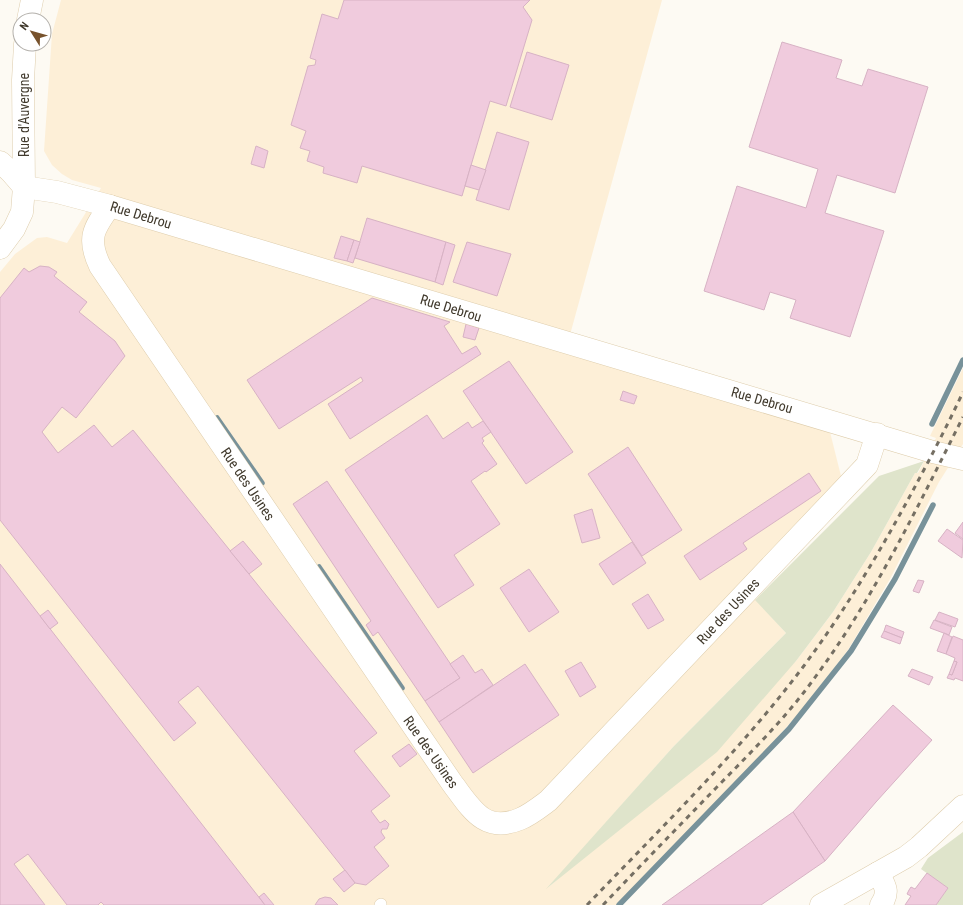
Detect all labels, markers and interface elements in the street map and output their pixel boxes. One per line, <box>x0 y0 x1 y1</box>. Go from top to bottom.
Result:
north arrow <box>12 12 52 52</box>
text: N <box>17 19 32 33</box>
street label: Rue d'Auvergne <box>16 72 32 157</box>
street label: Rue Debrou <box>108 198 174 232</box>
street label: Rue Debrou <box>418 291 484 325</box>
street label: Rue Debrou <box>729 384 795 416</box>
street label: Rue des Usines <box>218 445 278 523</box>
street label: Rue des Usines <box>693 575 763 647</box>
street label: Rue des Usines <box>400 713 462 791</box>

